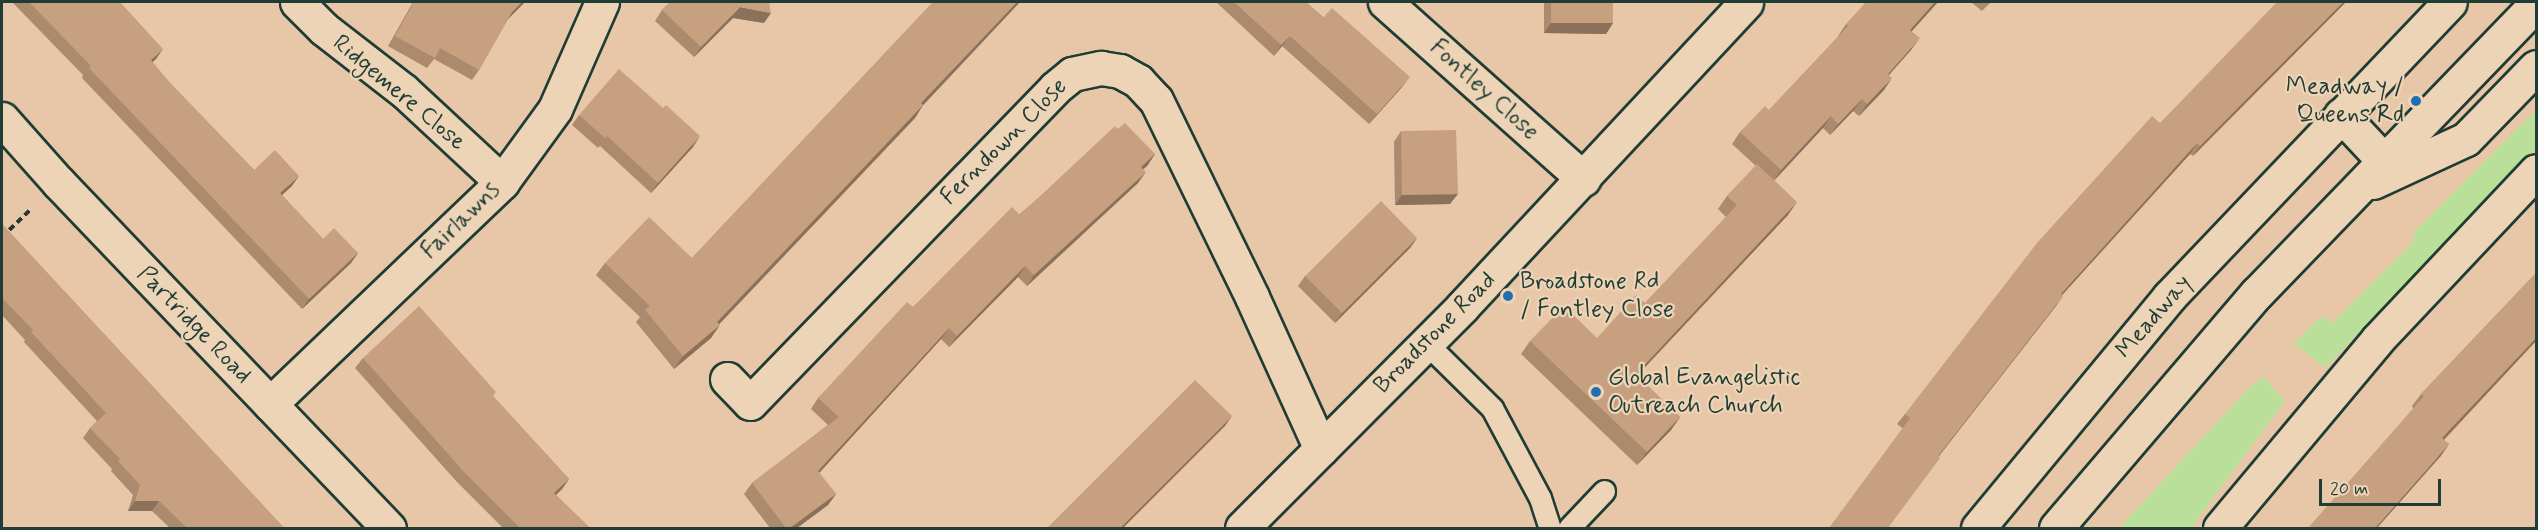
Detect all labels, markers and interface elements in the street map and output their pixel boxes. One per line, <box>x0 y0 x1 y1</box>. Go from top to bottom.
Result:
street label: Ridgemere Close <box>326 29 472 157</box>
street label: Fontley Close <box>1423 33 1545 147</box>
street label: Ferndown Close <box>935 73 1073 211</box>
place label: Meadway / Queens Rd <box>2286 73 2404 129</box>
marker: Meadway / Queens Rd <box>2409 94 2423 108</box>
street label: Fairlawns <box>415 176 507 266</box>
street label: Partridge Road <box>131 260 257 390</box>
street label: Broadstone Road <box>1368 266 1502 400</box>
place label: Broadstone Rd / Fontley Close <box>1520 268 1674 324</box>
street label: Meadway <box>2110 269 2198 365</box>
marker: Broadstone Rd / Fontley Close <box>1501 289 1515 303</box>
place label: Global Evangelistic Outreach Church <box>1608 364 1795 420</box>
marker: Global Evangelistic Outreach Church <box>1589 385 1603 399</box>
scale bar <box>2322 467 2444 505</box>
text: 20 m <box>2330 477 2368 501</box>

